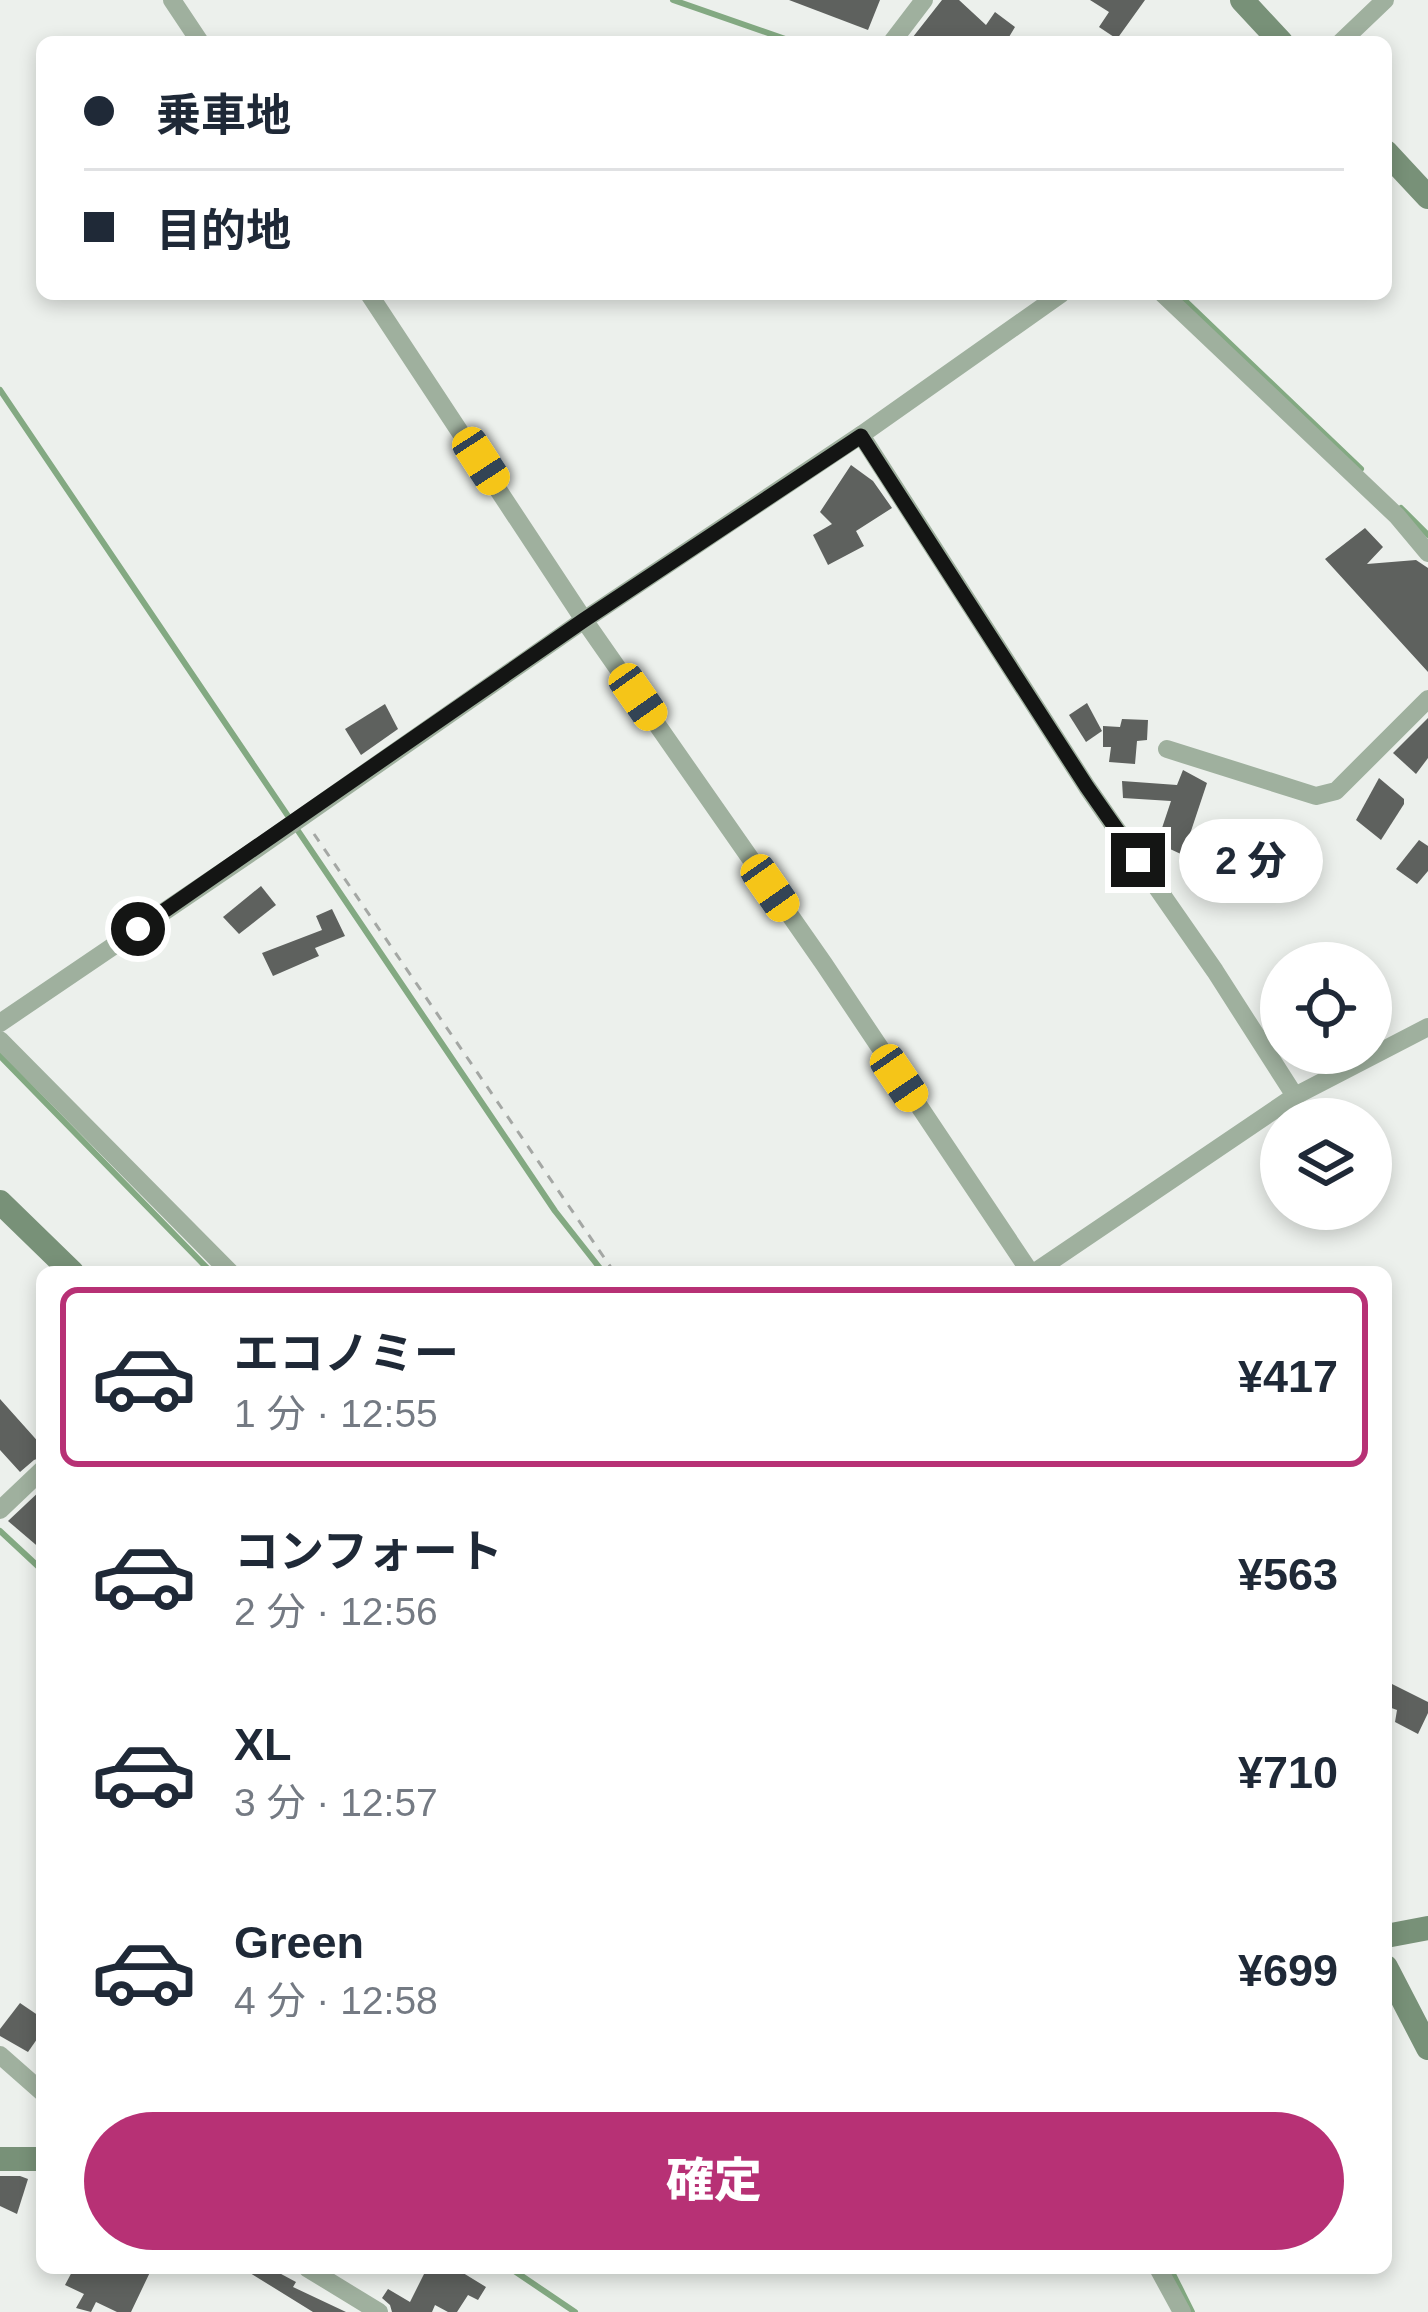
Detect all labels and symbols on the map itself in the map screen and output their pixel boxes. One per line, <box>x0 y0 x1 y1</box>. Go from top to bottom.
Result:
car <box>446 421 516 501</box>
car <box>603 657 673 737</box>
callout: 2 分 <box>1180 818 1324 902</box>
route end <box>1111 833 1165 887</box>
car <box>735 848 805 928</box>
route start <box>111 902 165 956</box>
car <box>864 1038 934 1118</box>

